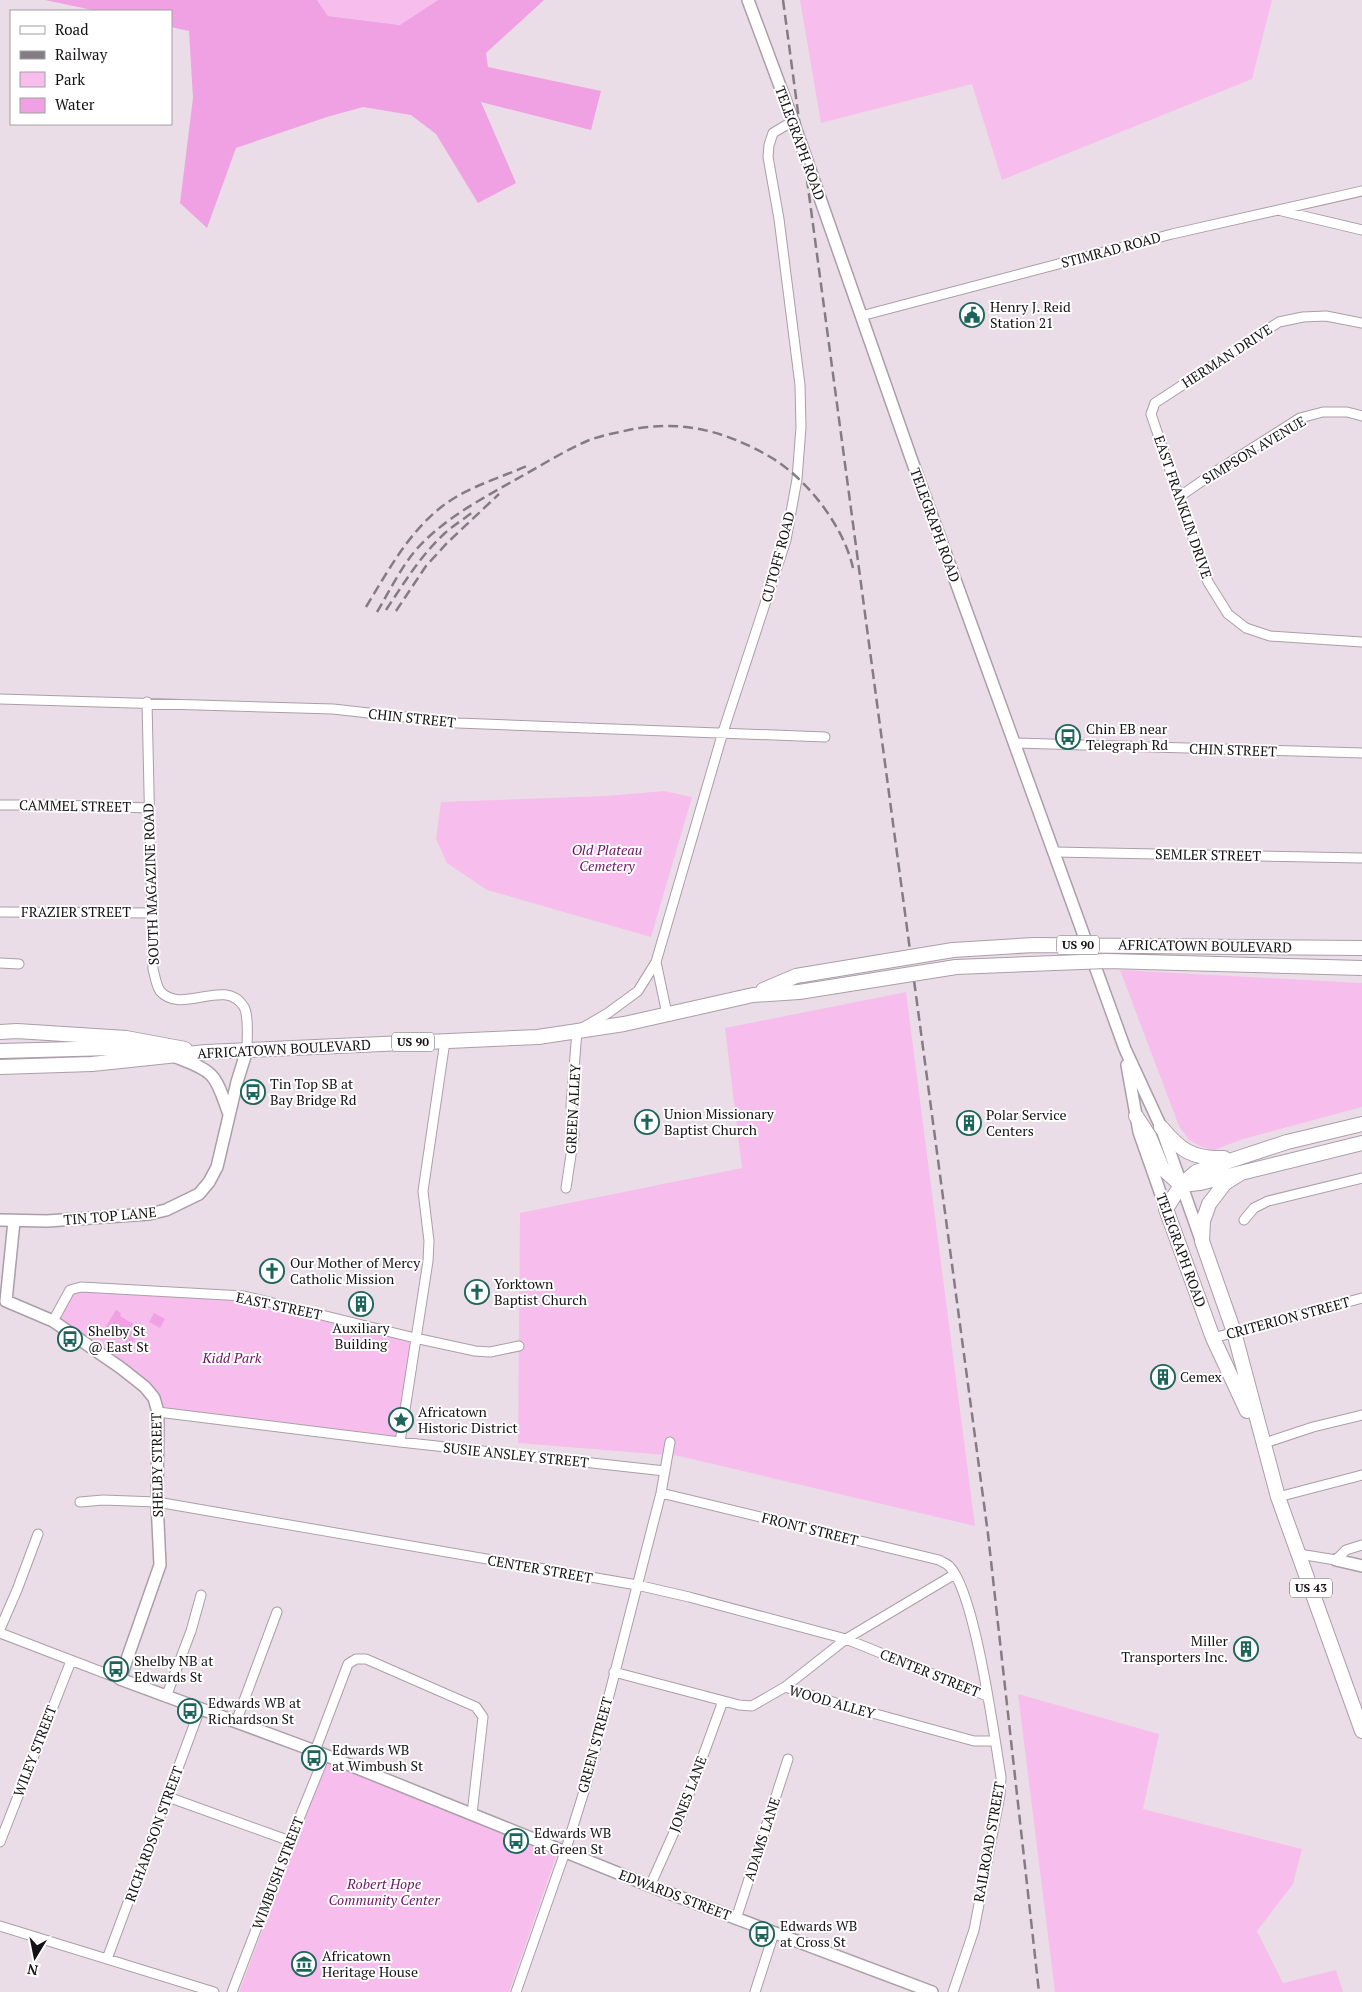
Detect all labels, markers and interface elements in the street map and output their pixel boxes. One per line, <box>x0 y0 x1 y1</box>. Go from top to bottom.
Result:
legend <box>10 10 172 125</box>
text: Road <box>55 19 88 39</box>
text: Railway <box>55 44 108 64</box>
text: Park <box>55 69 85 89</box>
street label: TELEGRAPH ROAD <box>771 83 830 203</box>
text: Water <box>55 94 95 114</box>
street label: STIMRAD ROAD <box>1059 227 1163 272</box>
place label: Henry J. Reid Station 21 <box>990 297 1071 332</box>
public building icon: Henry J. Reid Station 21 <box>959 302 985 328</box>
street label: HERMAN DRIVE <box>1178 319 1276 392</box>
street label: SIMPSON AVENUE <box>1198 411 1309 488</box>
street label: EAST FRANKLIN DRIVE <box>1150 433 1217 581</box>
street label: TELEGRAPH ROAD <box>906 465 965 585</box>
street label: CUTOFF ROAD <box>756 509 799 604</box>
street label: CHIN STREET <box>367 703 457 732</box>
place label: Chin EB near Telegraph Rd <box>1086 719 1168 754</box>
bus stop icon: Chin EB near Telegraph Rd <box>1055 724 1081 750</box>
street label: CHIN STREET <box>1189 738 1278 761</box>
street label: CAMMEL STREET <box>19 795 131 816</box>
street label: SOUTH MAGAZINE ROAD <box>138 803 163 965</box>
park label: Old Plateau Cemetery <box>572 840 642 875</box>
street label: SEMLER STREET <box>1155 844 1261 865</box>
street label: FRAZIER STREET <box>21 902 131 921</box>
street label: AFRICATOWN BOULEVARD <box>1118 934 1292 957</box>
road number: US 90 <box>1057 936 1099 954</box>
road number: US 90 <box>392 1032 434 1052</box>
street label: AFRICATOWN BOULEVARD <box>197 1034 371 1063</box>
street label: GREEN ALLEY <box>561 1062 584 1155</box>
place label: Tin Top SB at Bay Bridge Rd <box>270 1074 357 1109</box>
bus stop icon: Tin Top SB at Bay Bridge Rd <box>240 1079 266 1105</box>
place label: Union Missionary Baptist Church <box>664 1104 775 1139</box>
place label: Polar Service Centers <box>986 1105 1067 1140</box>
church icon: Union Missionary Baptist Church <box>634 1109 660 1135</box>
building icon: Polar Service Centers <box>956 1110 982 1136</box>
street label: TELEGRAPH ROAD <box>1152 1190 1211 1310</box>
street label: TIN TOP LANE <box>63 1202 157 1229</box>
place label: Our Mother of Mercy Catholic Mission <box>290 1253 421 1288</box>
church icon: Our Mother of Mercy Catholic Mission <box>259 1258 285 1284</box>
place label: Yorktown Baptist Church <box>494 1274 587 1309</box>
church icon: Yorktown Baptist Church <box>464 1279 490 1305</box>
street label: EAST STREET <box>234 1287 324 1324</box>
building icon: Auxiliary Building <box>348 1291 374 1317</box>
street label: CRITERION STREET <box>1224 1292 1352 1343</box>
place label: Auxiliary Building <box>332 1318 391 1353</box>
place label: Shelby St @ East St <box>88 1321 150 1356</box>
bus stop icon: Shelby St @ East St <box>57 1326 83 1352</box>
park label: Kidd Park <box>202 1348 262 1367</box>
building icon: Cemex <box>1150 1364 1176 1390</box>
place label: Cemex <box>1180 1367 1223 1386</box>
place label: Africatown Historic District <box>418 1402 518 1437</box>
place icon: Africatown Historic District <box>388 1407 414 1433</box>
street label: SHELBY STREET <box>146 1412 167 1517</box>
street label: SUSIE ANSLEY STREET <box>442 1437 590 1472</box>
street label: FRONT STREET <box>760 1507 861 1550</box>
street label: CENTER STREET <box>486 1550 595 1587</box>
road number: US 43 <box>1290 1579 1332 1598</box>
place label: Miller Transporters Inc. <box>1121 1631 1229 1666</box>
building icon: Miller Transporters Inc. <box>1233 1636 1259 1662</box>
street label: CENTER STREET <box>877 1644 983 1701</box>
place label: Shelby NB at Edwards St <box>134 1651 214 1686</box>
bus stop icon: Shelby NB at Edwards St <box>103 1656 129 1682</box>
street label: WOOD ALLEY <box>787 1680 878 1723</box>
place label: Edwards WB at Richardson St <box>208 1693 302 1728</box>
street label: GREEN STREET <box>573 1694 617 1795</box>
bus stop icon: Edwards WB at Richardson St <box>177 1698 203 1724</box>
street label: WILEY STREET <box>8 1702 61 1799</box>
place label: Edwards WB at Wimbush St <box>332 1740 424 1775</box>
bus stop icon: Edwards WB at Wimbush St <box>301 1745 327 1771</box>
street label: JONES LANE <box>664 1753 711 1835</box>
street label: RICHARDSON STREET <box>120 1763 187 1904</box>
street label: RAILROAD STREET <box>969 1780 1009 1904</box>
street label: ADAMS LANE <box>739 1795 784 1883</box>
street label: WIMBUSH STREET <box>247 1813 308 1932</box>
place label: Edwards WB at Green St <box>534 1823 611 1858</box>
bus stop icon: Edwards WB at Green St <box>503 1828 529 1854</box>
street label: EDWARDS STREET <box>616 1864 734 1925</box>
park label: Robert Hope Community Center <box>328 1874 440 1909</box>
place label: Edwards WB at Cross St <box>780 1916 857 1951</box>
bus stop icon: Edwards WB at Cross St <box>749 1921 775 1947</box>
north arrow <box>10 1932 60 1982</box>
place label: Africatown Heritage House <box>322 1946 418 1981</box>
museum icon: Africatown Heritage House <box>291 1951 317 1977</box>
text: N <box>25 1960 40 1981</box>

